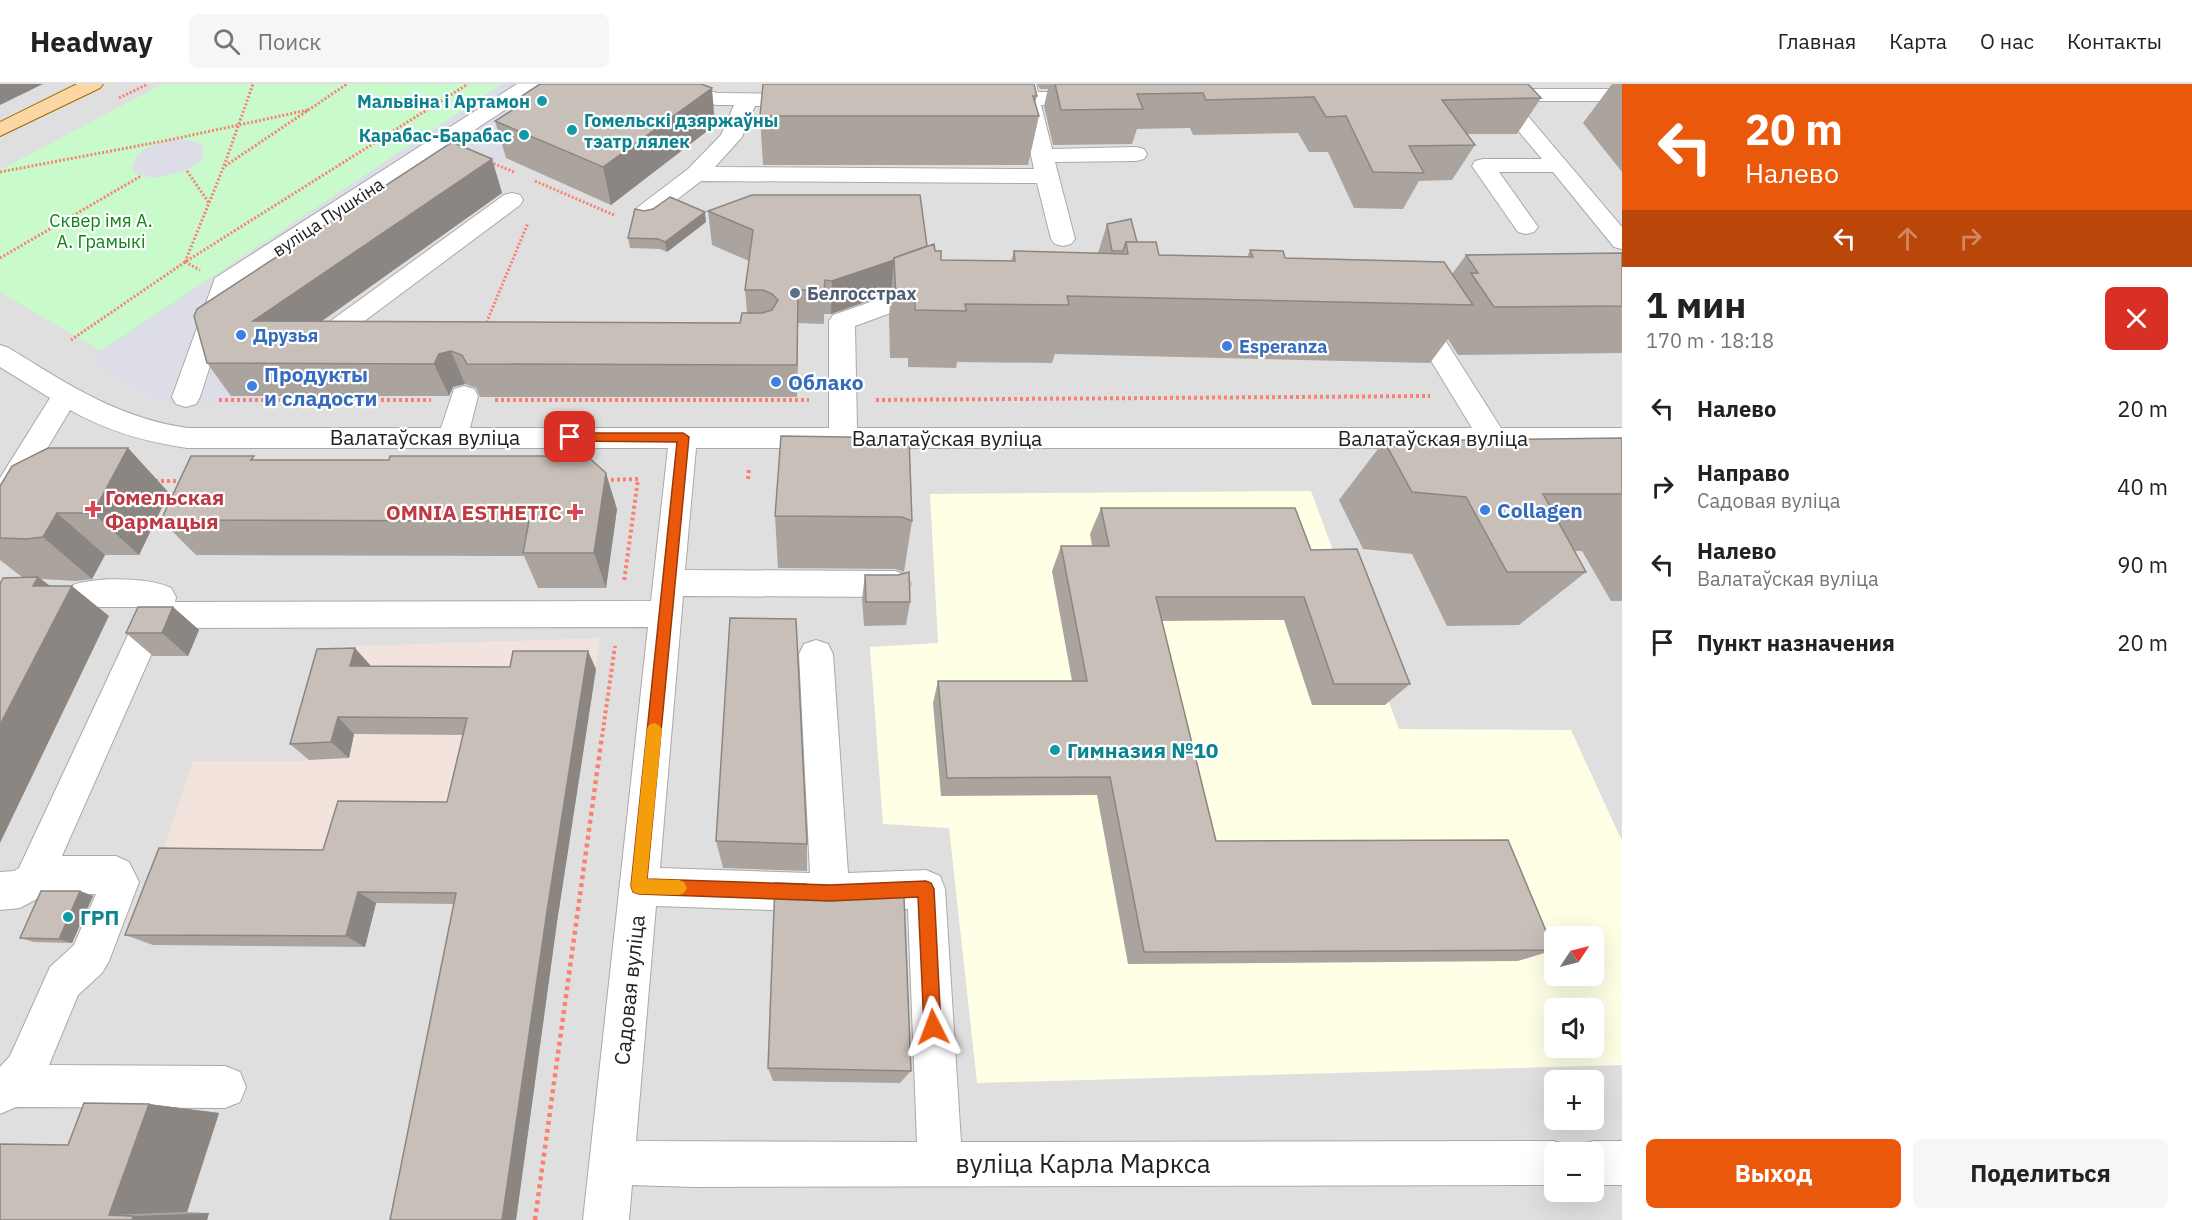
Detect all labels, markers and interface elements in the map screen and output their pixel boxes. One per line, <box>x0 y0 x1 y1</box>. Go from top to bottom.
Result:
search box <box>189 14 609 68</box>
text: Headway <box>30 23 153 60</box>
icon: search <box>210 25 243 58</box>
text: Поиск <box>258 27 321 56</box>
text: Главная <box>1778 27 1856 55</box>
text: Карта <box>1889 27 1947 55</box>
text: О нас <box>1980 27 2034 55</box>
text: Контакты <box>2067 27 2162 55</box>
place label: Мальвіна і Артамон <box>357 90 530 113</box>
marker: Мальвіна і Артамон <box>535 94 549 108</box>
text: 20 m <box>1745 102 1843 157</box>
icon: left <box>1646 108 1724 186</box>
place label: Гомельскі дзяржаўны тэатр лялек <box>584 109 778 153</box>
marker: Гомельскі дзяржаўны тэатр лялек <box>565 123 579 137</box>
place label: Карабас-Барабас <box>359 124 512 147</box>
marker: Карабас-Барабас <box>517 128 531 142</box>
text: Налево <box>1745 155 1839 190</box>
street label: вуліца Пушкіна <box>268 172 388 262</box>
park label: Сквер імя А. А. Грамыкі <box>49 209 153 253</box>
icon: left <box>1828 222 1861 255</box>
icon: ahead <box>1891 222 1924 255</box>
icon: right <box>1954 222 1987 255</box>
text: 1 мин <box>1646 281 1746 328</box>
place label: Белгосстрах <box>807 282 917 305</box>
marker: Белгосстрах <box>788 286 802 300</box>
button: close <box>2105 287 2168 350</box>
place label: Друзья <box>253 324 318 347</box>
text: 170 m · 18:18 <box>1646 327 1774 354</box>
marker: Друзья <box>234 328 248 342</box>
place label: Esperanza <box>1239 335 1328 358</box>
marker: Esperanza <box>1220 339 1234 353</box>
place label: Продукты и сладости <box>264 360 377 412</box>
place label: Облако <box>788 368 864 396</box>
marker: Облако <box>769 375 783 389</box>
marker: Продукты и сладости <box>245 379 259 393</box>
icon: left <box>1646 392 1679 425</box>
text: Налево <box>1697 394 1776 423</box>
text: 20 m <box>2117 394 2168 423</box>
pin <box>544 411 595 462</box>
icon: arrive <box>553 420 586 453</box>
street label: Валатаўская вуліца <box>330 423 520 451</box>
street label: Валатаўская вуліца <box>852 424 1042 452</box>
street label: Валатаўская вуліца <box>1338 424 1528 452</box>
text: Направо <box>1697 458 1790 487</box>
icon: right <box>1646 470 1679 503</box>
text: 40 m <box>2117 472 2168 501</box>
place label: Гомельская Фармацыя <box>105 483 224 535</box>
text: Садовая вуліца <box>1697 487 1841 514</box>
place label: Collagen <box>1497 496 1583 524</box>
place label: OMNIA ESTHETIC <box>386 498 562 526</box>
marker: Гомельская Фармацыя <box>86 502 100 516</box>
marker: OMNIA ESTHETIC <box>566 503 584 521</box>
marker: Collagen <box>1478 503 1492 517</box>
text: Налево <box>1697 536 1776 565</box>
icon: left <box>1646 548 1679 581</box>
text: 90 m <box>2117 550 2168 579</box>
text: Валатаўская вуліца <box>1697 565 1879 592</box>
icon: arrive <box>1646 626 1679 659</box>
text: Пункт назначения <box>1697 628 1895 657</box>
text: 20 m <box>2117 628 2168 657</box>
place label: Гимназия №10 <box>1067 736 1218 764</box>
marker: Гимназия №10 <box>1048 743 1062 757</box>
place label: ГРП <box>80 903 119 931</box>
marker: ГРП <box>61 910 75 924</box>
street label: Садовая вуліца <box>607 914 651 1066</box>
north arrow <box>1544 926 1604 986</box>
map controls <box>1544 926 1604 1202</box>
position arrow <box>901 995 965 1059</box>
button: sound <box>1544 998 1604 1058</box>
button: + <box>1544 1070 1604 1130</box>
button: Выход <box>1646 1139 1901 1208</box>
button: Поделиться <box>1913 1139 2168 1208</box>
button: − <box>1544 1142 1604 1202</box>
street label: вуліца Карла Маркса <box>955 1146 1211 1180</box>

